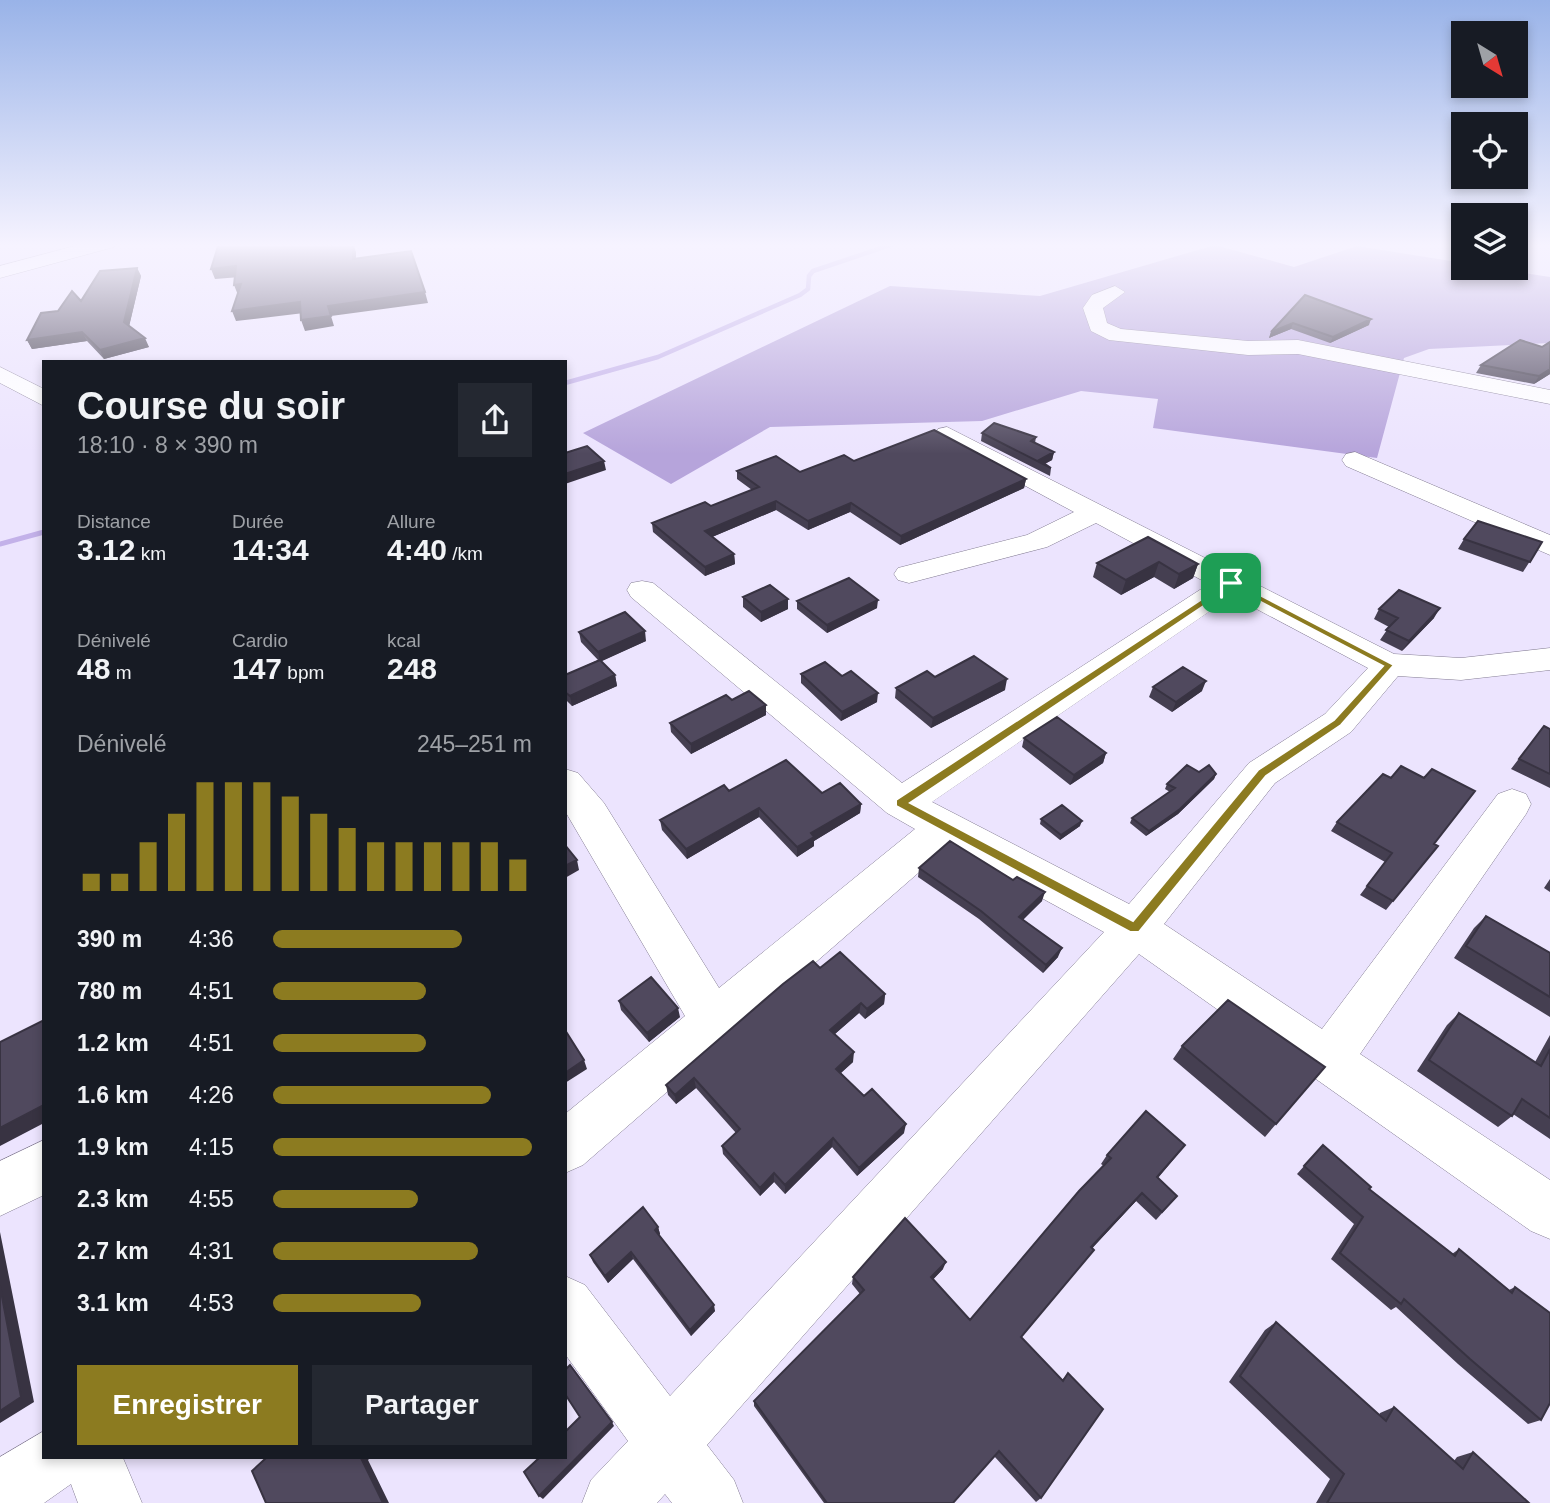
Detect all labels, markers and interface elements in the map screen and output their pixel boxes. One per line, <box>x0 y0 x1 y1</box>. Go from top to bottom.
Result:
north arrow <box>1451 21 1528 98</box>
map controls <box>1451 21 1528 280</box>
button: locate <box>1451 112 1528 189</box>
button: layers <box>1451 203 1528 280</box>
button: share <box>458 383 532 457</box>
text: Course du soir <box>77 385 345 427</box>
text: 18:10 · 8 × 390 m <box>77 432 258 458</box>
text: Distance <box>77 511 151 532</box>
text: Durée <box>232 511 284 532</box>
text: Allure <box>387 511 436 532</box>
text: 3.12 <box>77 533 135 566</box>
text: 14:34 <box>232 533 309 566</box>
text: 4:40 <box>387 533 447 566</box>
text: km <box>135 543 166 564</box>
text: /km <box>447 543 483 564</box>
pin <box>1201 553 1261 613</box>
icon: arrive <box>1212 564 1250 602</box>
text: Dénivelé <box>77 630 151 651</box>
text: Cardio <box>232 630 288 651</box>
text: kcal <box>387 630 421 651</box>
text: 48 <box>77 652 110 685</box>
text: 147 <box>232 652 282 685</box>
text: 248 <box>387 652 437 685</box>
text: m <box>110 662 131 683</box>
text: bpm <box>282 662 324 683</box>
text: Dénivelé <box>77 731 167 757</box>
text: 245–251 m <box>417 731 532 757</box>
text: 390 m <box>77 926 142 952</box>
text: 4:36 <box>189 926 234 952</box>
text: 780 m <box>77 978 142 1004</box>
text: 4:51 <box>189 978 234 1004</box>
text: 1.2 km <box>77 1030 149 1056</box>
text: 4:51 <box>189 1030 234 1056</box>
text: 1.6 km <box>77 1082 149 1108</box>
text: 4:26 <box>189 1082 234 1108</box>
text: 1.9 km <box>77 1134 149 1160</box>
text: 4:15 <box>189 1134 234 1160</box>
text: 2.3 km <box>77 1186 149 1212</box>
text: 4:55 <box>189 1186 234 1212</box>
text: 2.7 km <box>77 1238 149 1264</box>
text: 4:31 <box>189 1238 234 1264</box>
text: 3.1 km <box>77 1290 149 1316</box>
text: 4:53 <box>189 1290 234 1316</box>
button: Enregistrer <box>77 1365 298 1445</box>
button: Partager <box>312 1365 532 1445</box>

